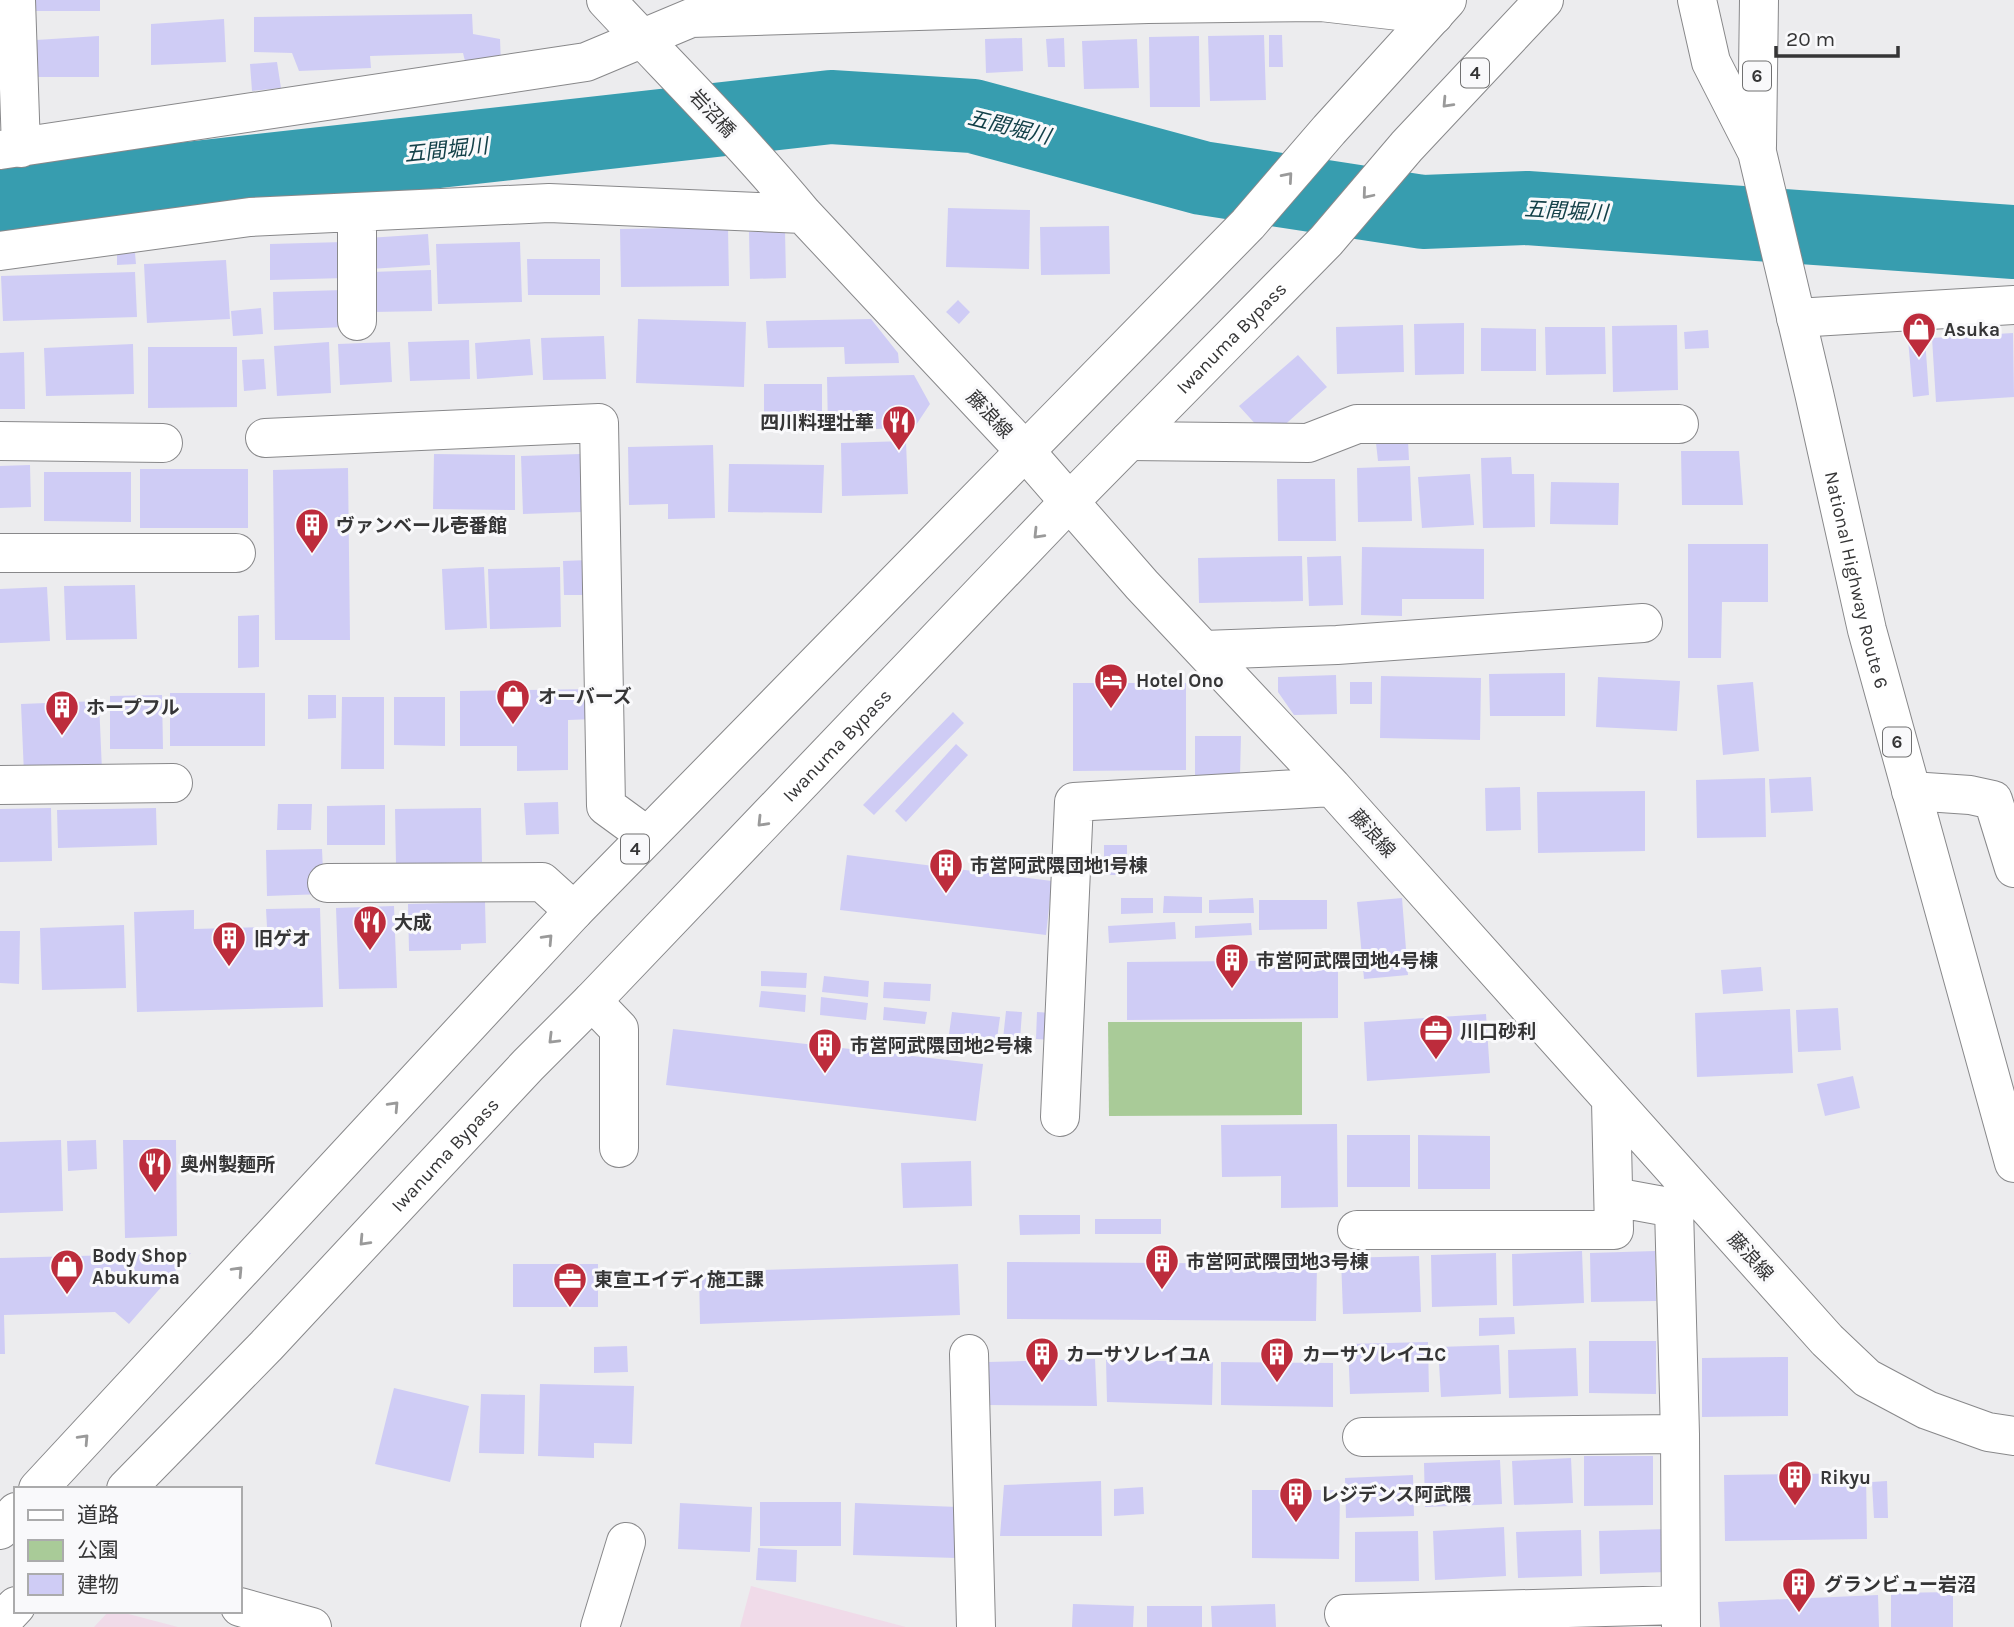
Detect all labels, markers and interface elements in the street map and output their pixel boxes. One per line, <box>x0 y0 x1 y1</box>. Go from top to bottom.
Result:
scale bar <box>1776 14 1898 58</box>
text: 20 m <box>1786 27 1835 51</box>
road number: 4 <box>1461 58 1489 88</box>
road number: 6 <box>1743 62 1771 90</box>
street label: 岩沼橋 <box>685 85 740 142</box>
one-way arrow <box>1442 95 1455 108</box>
water label: 五間堀川 <box>965 105 1055 149</box>
water label: 五間堀川 <box>403 133 491 166</box>
one-way arrow <box>1280 172 1292 185</box>
one-way arrow <box>1362 186 1375 198</box>
water label: 五間堀川 <box>1523 197 1611 225</box>
street label: Iwanuma Bypass <box>1172 278 1291 398</box>
shop icon: Asuka <box>1900 310 1938 359</box>
place label: Asuka <box>1944 319 2000 341</box>
street label: 藤浪線 <box>962 386 1017 443</box>
restaurant icon: 四川料理壮華 <box>880 403 918 452</box>
place label: 四川料理壮華 <box>760 412 874 434</box>
street label: National Highway Route 6 <box>1820 469 1893 691</box>
building icon: ヴァンベール壱番館 <box>293 506 331 555</box>
place label: ヴァンベール壱番館 <box>336 515 507 537</box>
one-way arrow <box>1033 526 1046 539</box>
hotel icon: Hotel Ono <box>1092 661 1130 710</box>
place label: Hotel Ono <box>1136 670 1224 692</box>
shop icon: オーバーズ <box>494 677 532 726</box>
street label: Iwanuma Bypass <box>779 685 896 807</box>
place label: オーバーズ <box>538 686 632 708</box>
building icon: ホープフル <box>43 688 81 737</box>
place label: ホープフル <box>86 697 180 719</box>
road number: 6 <box>1883 728 1911 756</box>
street label: 藤浪線 <box>1345 805 1400 862</box>
one-way arrow <box>758 814 771 827</box>
road number: 4 <box>621 834 649 864</box>
building icon: 市営阿武隈団地1号棟 <box>927 846 965 895</box>
place label: 市営阿武隈団地1号棟 <box>970 855 1148 877</box>
restaurant icon: 大成 <box>351 903 389 952</box>
place label: 大成 <box>394 912 432 934</box>
building icon: 旧ゲオ <box>210 919 248 968</box>
place label: 旧ゲオ <box>254 928 311 950</box>
one-way arrow <box>540 934 553 947</box>
building icon: 市営阿武隈団地4号棟 <box>1213 941 1251 990</box>
place label: 市営阿武隈団地4号棟 <box>1256 950 1438 972</box>
office icon: 川口砂利 <box>1417 1012 1455 1061</box>
place label: 川口砂利 <box>1460 1021 1536 1043</box>
building icon: 市営阿武隈団地2号棟 <box>806 1026 844 1075</box>
one-way arrow <box>549 1031 562 1044</box>
place label: 市営阿武隈団地2号棟 <box>850 1035 1033 1057</box>
street label: Iwanuma Bypass <box>387 1094 504 1217</box>
one-way arrow <box>386 1101 398 1114</box>
restaurant icon: 奥州製麺所 <box>136 1145 174 1194</box>
place label: 奥州製麺所 <box>180 1154 275 1176</box>
street label: 藤浪線 <box>1723 1228 1778 1285</box>
one-way arrow <box>360 1233 372 1246</box>
building icon: 市営阿武隈団地3号棟 <box>1143 1242 1181 1291</box>
place label: Body Shop Abukuma <box>92 1245 187 1289</box>
shop icon: Body Shop Abukuma <box>48 1247 86 1296</box>
place label: 市営阿武隈団地3号棟 <box>1186 1251 1369 1273</box>
office icon: 東宣エイディ施工課 <box>551 1260 589 1309</box>
one-way arrow <box>230 1266 242 1279</box>
place label: 東宣エイディ施工課 <box>594 1269 764 1291</box>
building icon: カーサソレイユA <box>1023 1335 1061 1384</box>
building icon: カーサソレイユC <box>1258 1335 1296 1384</box>
place label: カーサソレイユA <box>1066 1344 1210 1366</box>
place label: カーサソレイユC <box>1302 1344 1446 1366</box>
one-way arrow <box>76 1434 88 1447</box>
building icon: Rikyu <box>1776 1458 1814 1507</box>
place label: Rikyu <box>1820 1467 1871 1489</box>
building icon: レジデンス阿武隈 <box>1277 1475 1315 1524</box>
place label: レジデンス阿武隈 <box>1320 1484 1472 1506</box>
legend <box>14 1487 242 1613</box>
text: 道路 <box>77 1503 119 1527</box>
text: 公園 <box>77 1538 119 1562</box>
building icon: グランビュー岩沼 <box>1780 1565 1818 1614</box>
text: 建物 <box>77 1573 119 1597</box>
place label: グランビュー岩沼 <box>1824 1574 1976 1596</box>

